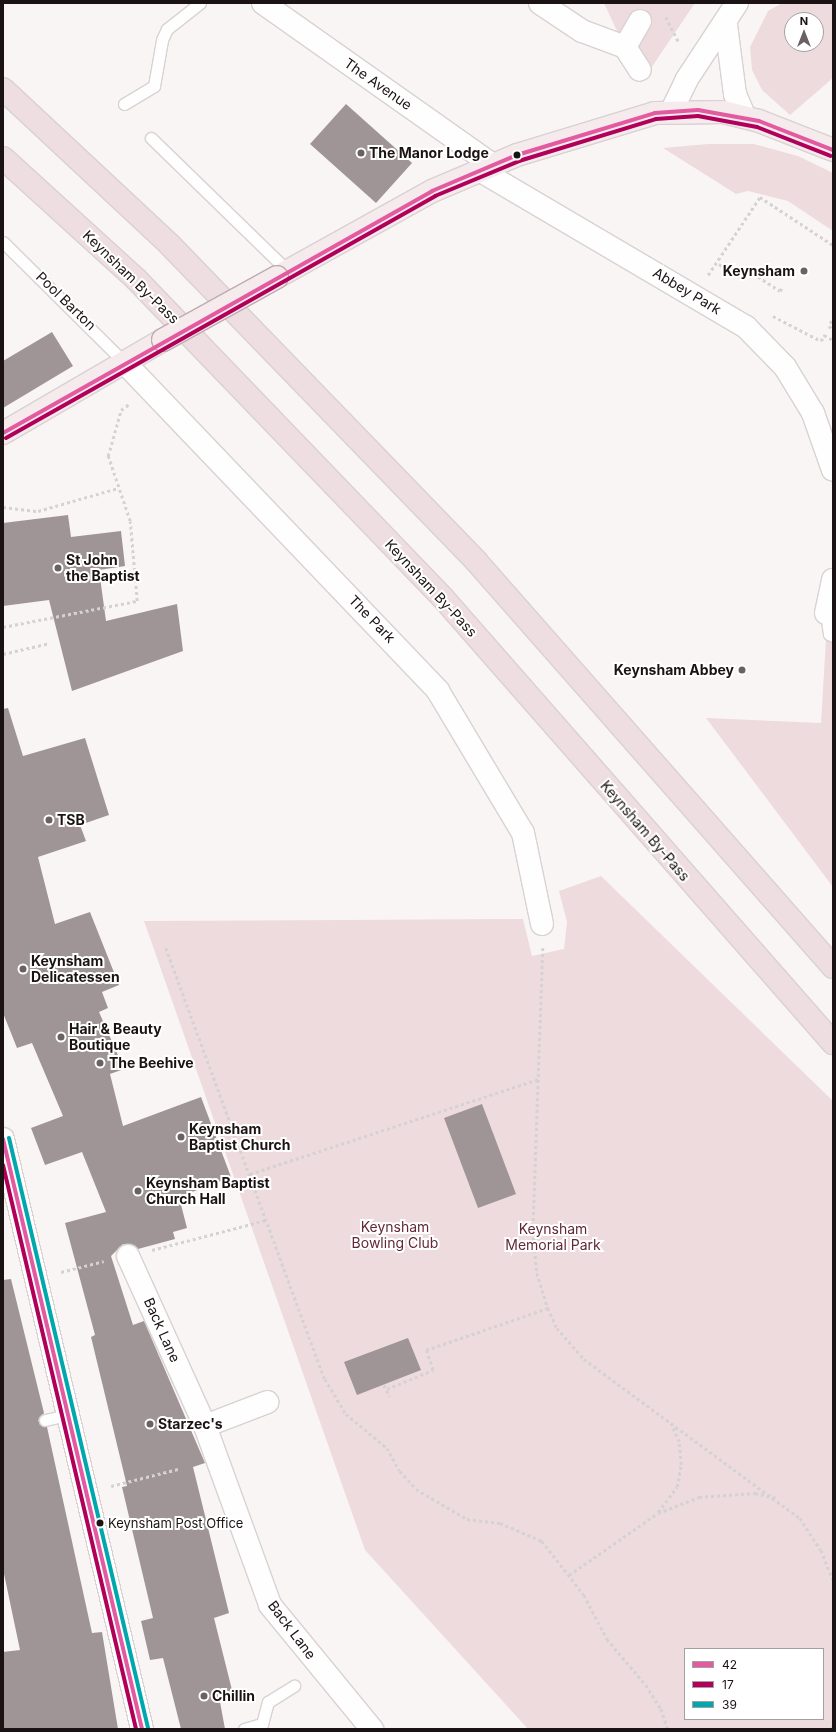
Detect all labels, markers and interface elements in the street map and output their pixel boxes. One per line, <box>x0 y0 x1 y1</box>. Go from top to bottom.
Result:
north arrow <box>784 12 824 52</box>
text: N <box>800 14 808 28</box>
street label: The Avenue <box>341 55 415 113</box>
place label: The Manor Lodge <box>369 145 489 161</box>
marker: The Manor Lodge <box>356 148 366 158</box>
unlabelled marker <box>512 150 522 160</box>
street label: Keynsham By-Pass <box>79 227 183 327</box>
place label: Keynsham <box>723 263 795 279</box>
street label: Abbey Park <box>650 264 724 318</box>
marker: Keynsham <box>798 265 810 277</box>
street label: Pool Barton <box>33 268 99 334</box>
street label: Keynsham By-Pass <box>382 536 480 640</box>
place label: St John the Baptist <box>66 552 140 584</box>
marker: St John the Baptist <box>53 563 63 573</box>
street label: The Park <box>345 592 399 646</box>
place label: Keynsham Abbey <box>614 662 734 678</box>
marker: Keynsham Abbey <box>737 665 747 675</box>
street label: Keynsham By-Pass <box>597 778 693 884</box>
place label: TSB <box>57 812 85 828</box>
marker: TSB <box>44 815 54 825</box>
place label: Keynsham Delicatessen <box>31 953 120 986</box>
marker: Keynsham Delicatessen <box>18 964 28 974</box>
place label: Hair & Beauty Boutique <box>69 1021 162 1054</box>
marker: Hair & Beauty Boutique <box>56 1032 66 1042</box>
place label: The Beehive <box>109 1055 194 1071</box>
marker: The Beehive <box>94 1057 106 1069</box>
place label: Keynsham Baptist Church <box>189 1121 291 1154</box>
marker: Keynsham Baptist Church <box>176 1132 186 1142</box>
place label: Keynsham Baptist Church Hall <box>146 1175 270 1208</box>
marker: Keynsham Baptist Church Hall <box>133 1186 143 1196</box>
park label: Keynsham Bowling Club <box>352 1219 438 1252</box>
park label: Keynsham Memorial Park <box>505 1221 601 1254</box>
street label: Back Lane <box>140 1295 184 1365</box>
place label: Starzec's <box>158 1416 223 1432</box>
marker: Starzec's <box>145 1419 155 1429</box>
place label: Keynsham Post Office <box>108 1515 243 1531</box>
marker: Keynsham Post Office <box>95 1518 105 1528</box>
street label: Back Lane <box>265 1597 319 1663</box>
legend <box>684 1648 824 1720</box>
text: 42 <box>722 1657 737 1672</box>
text: 17 <box>722 1677 734 1692</box>
place label: Chillin <box>212 1688 255 1704</box>
marker: Chillin <box>199 1691 209 1701</box>
text: 39 <box>722 1697 737 1712</box>

